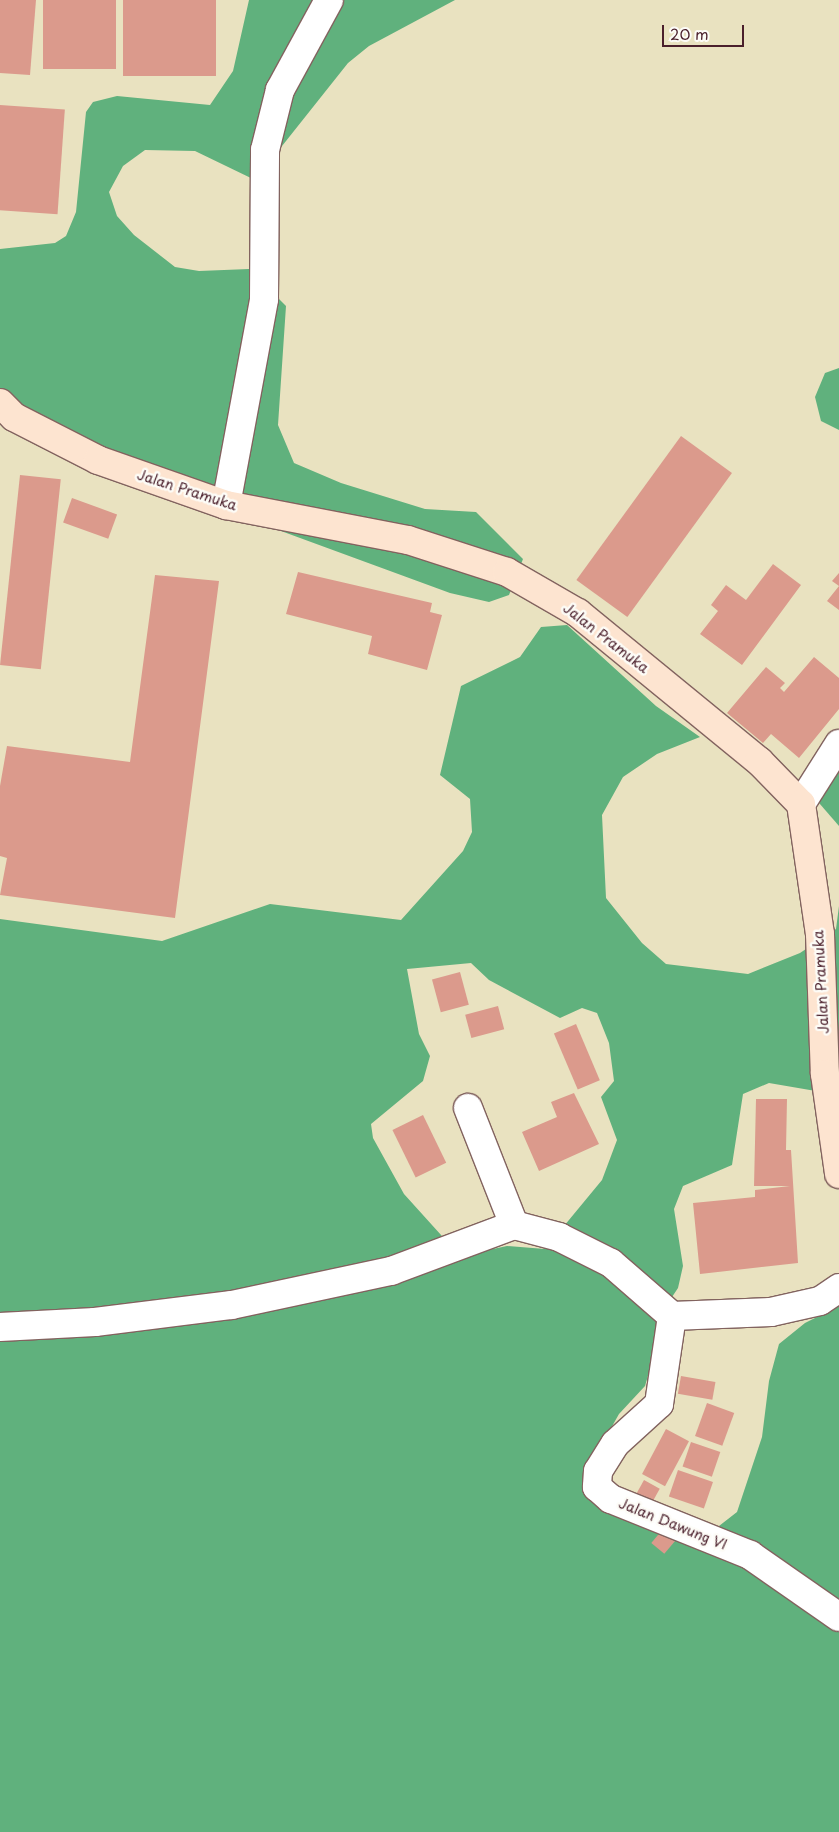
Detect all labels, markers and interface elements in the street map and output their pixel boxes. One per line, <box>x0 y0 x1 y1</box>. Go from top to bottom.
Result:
scale bar <box>664 15 746 47</box>
text: 20 m <box>670 22 709 45</box>
street label: Jalan Pramuka <box>135 466 239 514</box>
street label: Jalan Pramuka <box>560 599 652 677</box>
street label: Jalan Pramuka <box>810 930 832 1034</box>
street label: Jalan Dawung VI <box>616 1494 730 1554</box>

